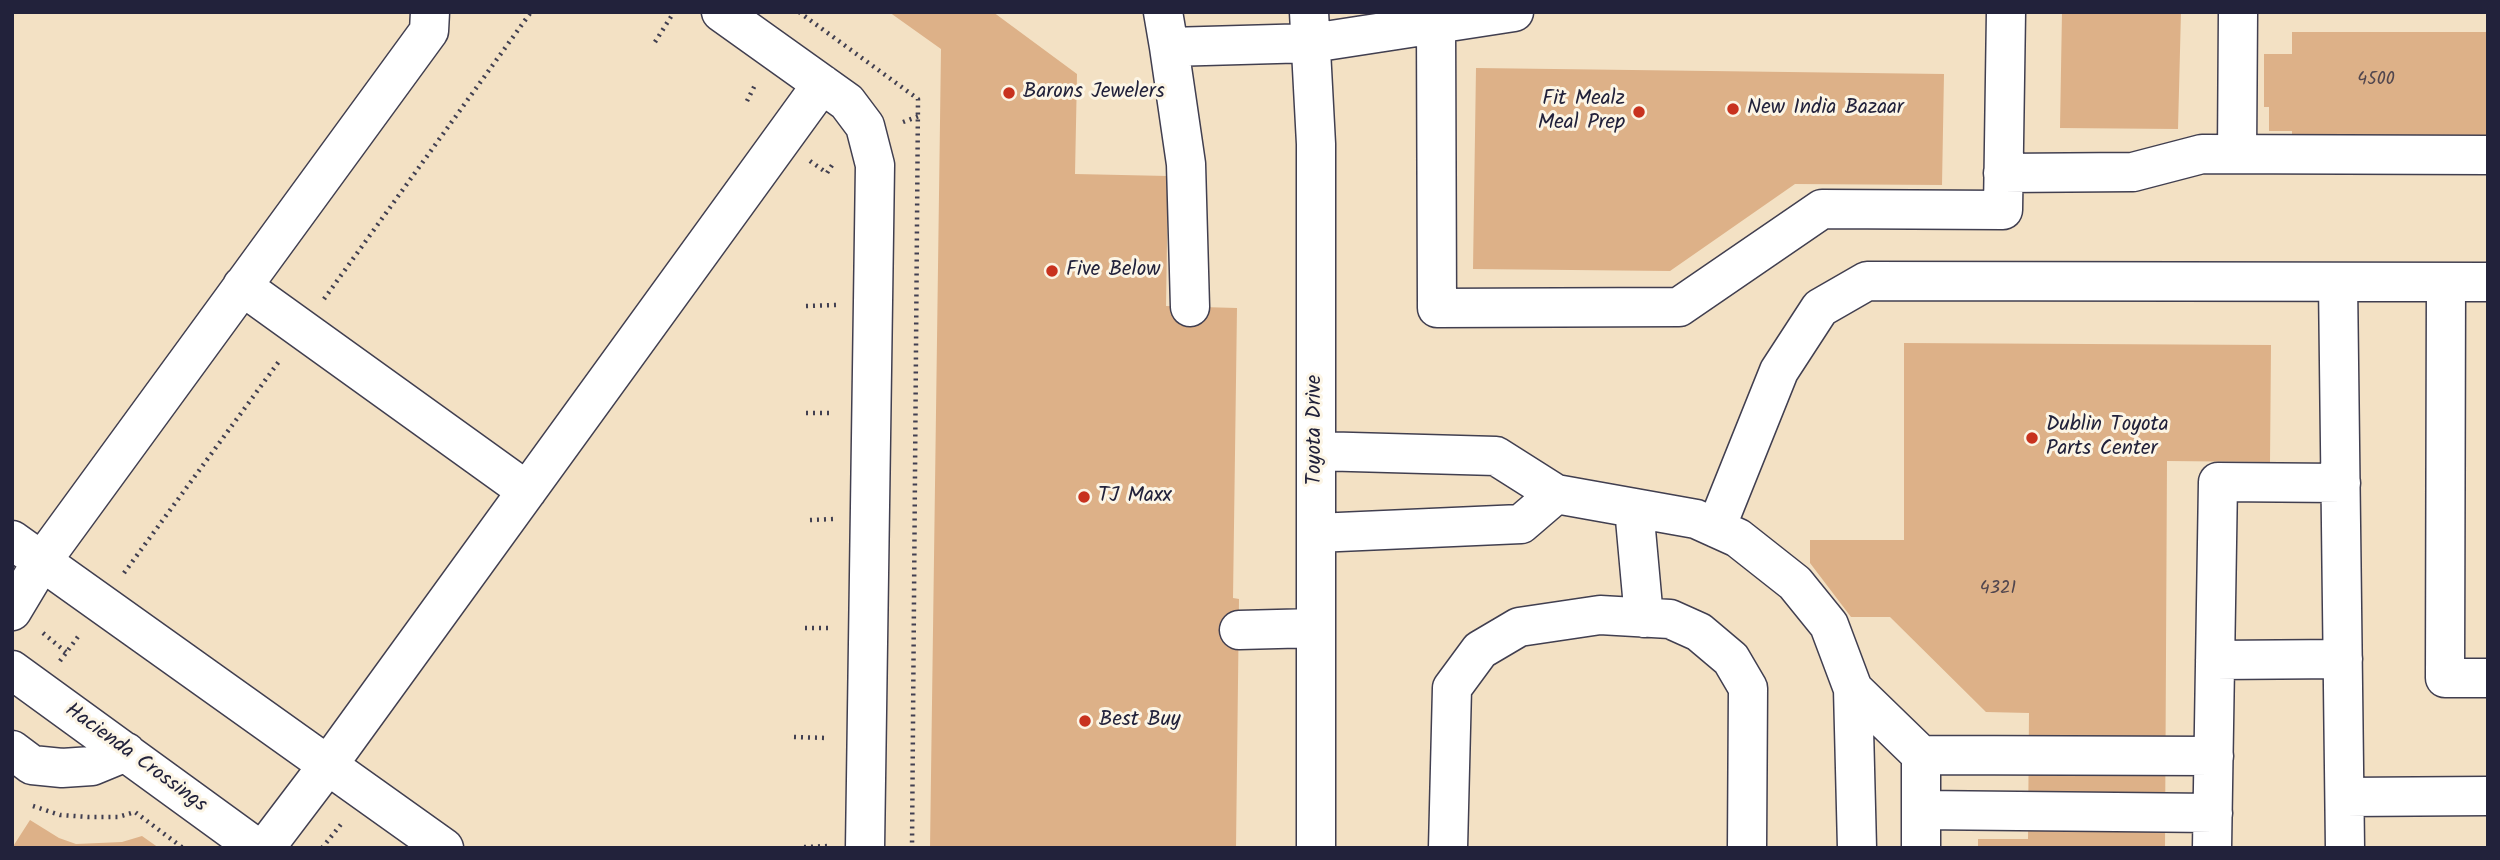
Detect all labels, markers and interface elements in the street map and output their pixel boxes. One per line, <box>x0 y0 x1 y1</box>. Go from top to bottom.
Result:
house number: 4500 <box>2357 70 2395 92</box>
place label: Barons Jewelers <box>1023 80 1165 106</box>
marker: Barons Jewelers <box>1001 85 1017 101</box>
place label: Fit Mealz Meal Prep <box>1538 87 1625 137</box>
place label: New India Bazaar <box>1747 96 1904 122</box>
marker: New India Bazaar <box>1725 101 1741 117</box>
marker: Fit Mealz Meal Prep <box>1631 104 1647 120</box>
place label: Five Below <box>1066 258 1160 284</box>
marker: Five Below <box>1044 263 1060 279</box>
street label: Toyota Drive <box>1303 375 1329 485</box>
place label: Dublin Toyota Parts Center <box>2046 413 2169 463</box>
marker: Dublin Toyota Parts Center <box>2024 430 2040 446</box>
place label: TJ Maxx <box>1098 484 1172 510</box>
marker: TJ Maxx <box>1076 489 1092 505</box>
house number: 4321 <box>1980 579 2016 601</box>
street label: Hacienda Crossings <box>59 699 211 819</box>
place label: Best Buy <box>1099 708 1181 734</box>
marker: Best Buy <box>1077 713 1093 729</box>

